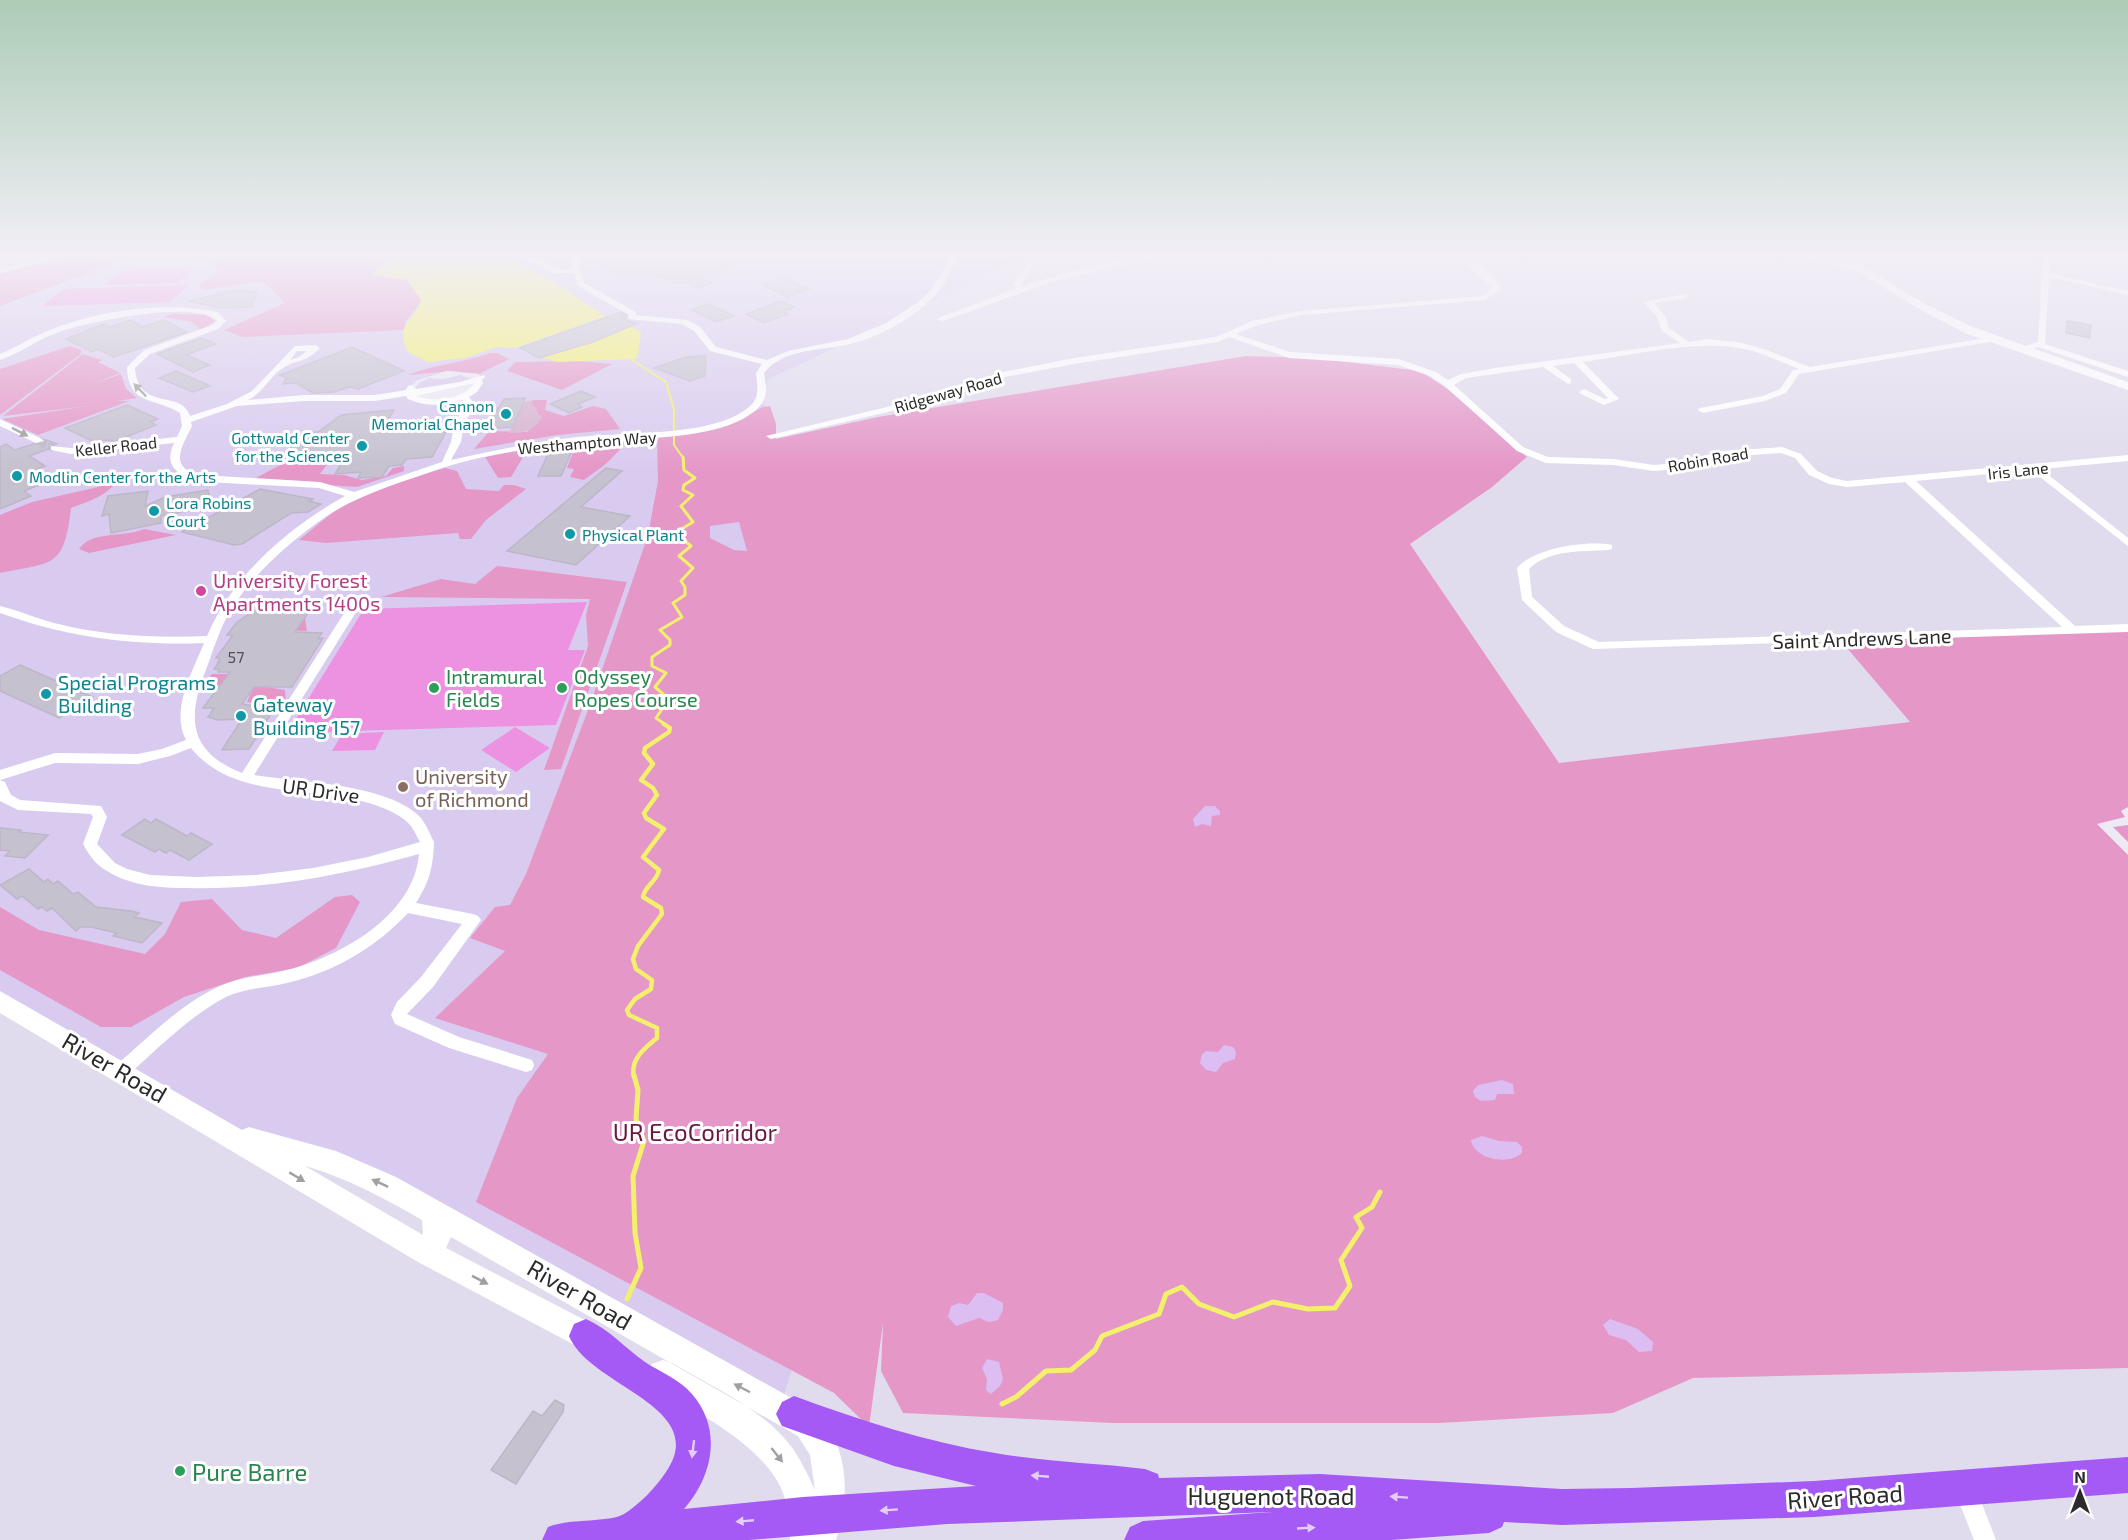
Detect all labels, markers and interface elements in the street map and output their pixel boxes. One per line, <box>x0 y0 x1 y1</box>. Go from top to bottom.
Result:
street label: Ridgeway Road <box>892 368 1004 416</box>
one-way arrow <box>133 383 147 398</box>
place label: Cannon Memorial Chapel <box>371 396 494 433</box>
marker: Cannon Memorial Chapel <box>499 407 513 421</box>
street label: Westhampton Way <box>517 426 658 458</box>
one-way arrow <box>11 427 28 437</box>
place label: Gottwald Center for the Sciences <box>231 428 351 465</box>
street label: Keller Road <box>74 432 158 460</box>
marker: Gottwald Center for the Sciences <box>355 439 369 453</box>
street label: Robin Road <box>1666 443 1750 475</box>
street label: Iris Lane <box>1987 457 2049 483</box>
place label: Modlin Center for the Arts <box>29 467 216 486</box>
marker: Modlin Center for the Arts <box>10 469 24 483</box>
place label: Lora Robins Court <box>166 493 251 530</box>
marker: Lora Robins Court <box>147 504 161 518</box>
place label: Physical Plant <box>582 525 684 544</box>
marker: Physical Plant <box>563 527 577 541</box>
place label: University Forest Apartments 1400s <box>213 568 380 615</box>
marker: University Forest Apartments 1400s <box>194 584 208 598</box>
street label: Saint Andrews Lane <box>1772 623 1952 653</box>
house number: 57 <box>228 647 244 666</box>
place label: Intramural Fields <box>446 664 543 711</box>
place label: Odyssey Ropes Course <box>574 664 698 711</box>
place label: Special Programs Building <box>58 670 216 717</box>
marker: Intramural Fields <box>427 681 441 695</box>
marker: Odyssey Ropes Course <box>555 681 569 695</box>
marker: Special Programs Building <box>39 687 53 701</box>
place label: Gateway Building 157 <box>253 692 360 739</box>
marker: Gateway Building 157 <box>234 709 248 723</box>
place label: University of Richmond <box>415 764 529 811</box>
street label: UR Drive <box>281 773 361 807</box>
marker: University of Richmond <box>396 780 410 794</box>
street label: River Road <box>58 1025 172 1109</box>
park label: UR EcoCorridor <box>613 1117 778 1146</box>
one-way arrow <box>289 1172 306 1182</box>
one-way arrow <box>371 1178 389 1188</box>
street label: River Road <box>523 1252 637 1336</box>
one-way arrow <box>472 1275 489 1285</box>
one-way arrow <box>733 1383 751 1393</box>
one-way arrow <box>688 1439 697 1458</box>
one-way arrow <box>771 1447 783 1462</box>
place label: Pure Barre <box>192 1457 307 1486</box>
north arrow <box>2050 1462 2110 1522</box>
marker: Pure Barre <box>173 1464 187 1478</box>
text: N <box>2074 1467 2086 1486</box>
one-way arrow <box>1031 1471 1050 1481</box>
street label: River Road <box>1786 1477 1904 1515</box>
street label: Huguenot Road <box>1188 1481 1355 1510</box>
one-way arrow <box>1390 1492 1409 1501</box>
one-way arrow <box>880 1506 899 1515</box>
one-way arrow <box>735 1516 754 1526</box>
one-way arrow <box>1297 1524 1316 1533</box>

